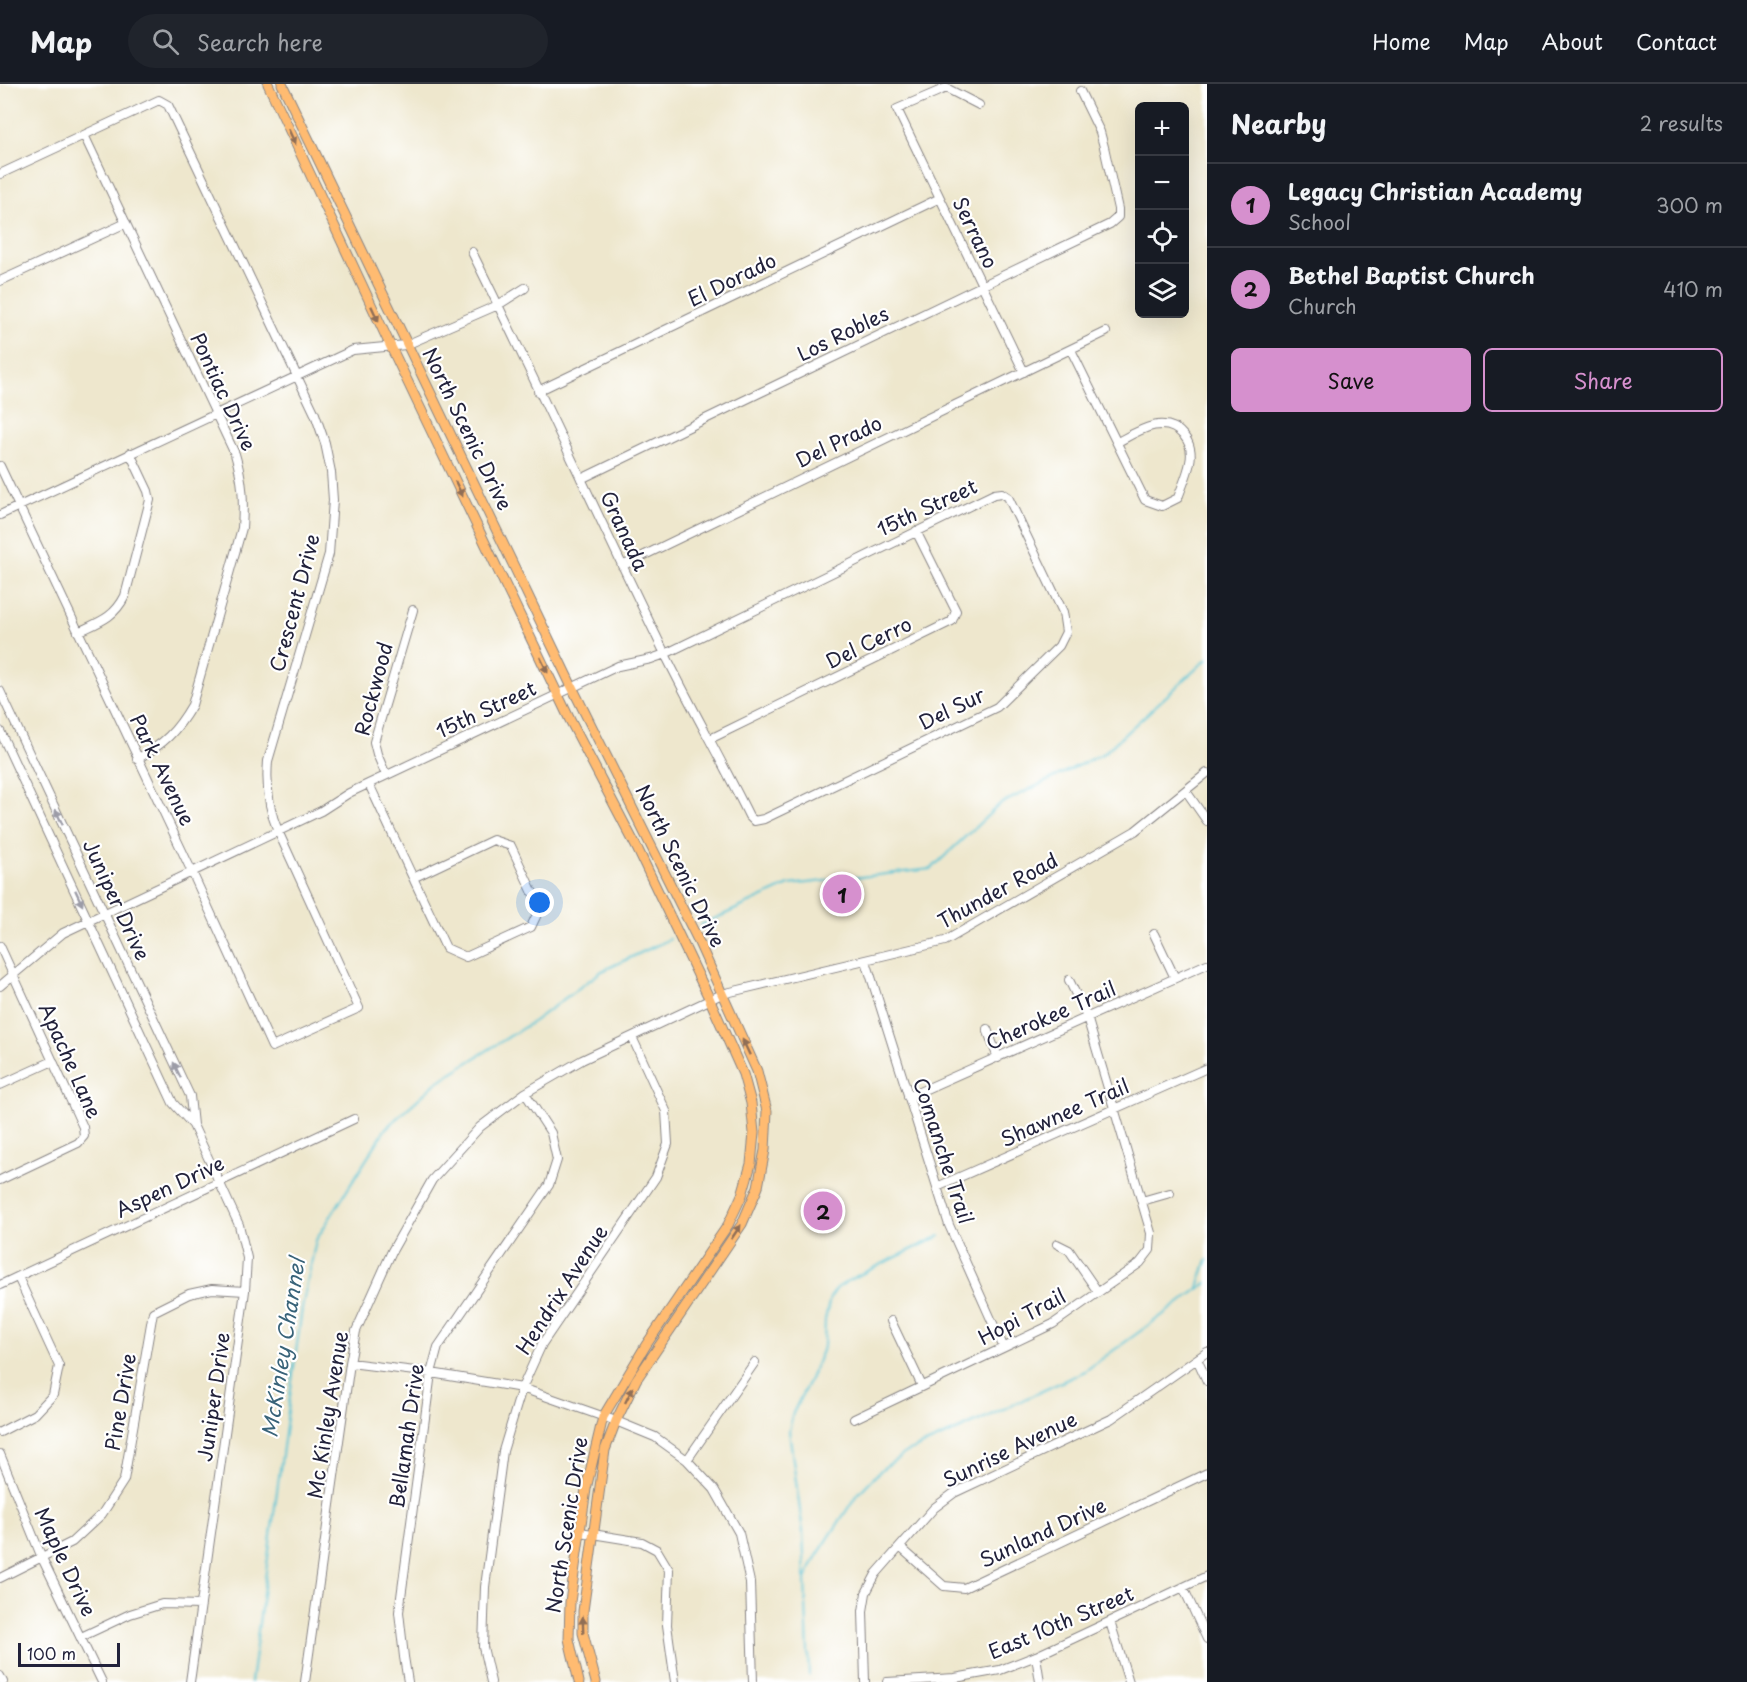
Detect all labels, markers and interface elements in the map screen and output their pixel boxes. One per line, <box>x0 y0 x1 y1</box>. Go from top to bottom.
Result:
search box <box>128 14 548 68</box>
text: Map <box>30 20 92 63</box>
icon: search <box>149 25 182 58</box>
text: Search here <box>197 25 323 58</box>
text: Home <box>1372 25 1431 57</box>
text: Map <box>1464 25 1509 57</box>
text: About <box>1542 25 1603 57</box>
text: Contact <box>1636 25 1717 57</box>
map controls <box>1135 102 1189 318</box>
button: + <box>1135 102 1189 156</box>
text: Nearby <box>1231 104 1326 143</box>
text: 2 results <box>1640 108 1723 138</box>
one-way arrow <box>288 128 297 145</box>
button: − <box>1135 156 1189 210</box>
text: Legacy Christian Academy <box>1288 174 1582 207</box>
text: 1 <box>1246 190 1255 220</box>
text: 300 m <box>1656 190 1723 220</box>
street label: Serrano <box>946 192 1006 273</box>
text: School <box>1288 207 1351 237</box>
button: locate <box>1135 210 1189 264</box>
street label: El Dorado <box>682 245 781 313</box>
text: Bethel Baptist Church <box>1288 258 1535 291</box>
button: layers <box>1135 264 1189 318</box>
text: 2 <box>1243 274 1258 304</box>
text: 410 m <box>1663 274 1723 304</box>
text: Church <box>1288 291 1357 321</box>
street label: Los Robles <box>792 298 893 368</box>
one-way arrow <box>371 305 380 322</box>
street label: Pontiac Drive <box>183 328 264 456</box>
street label: North Scenic Drive <box>415 342 520 515</box>
button: Save <box>1231 348 1471 412</box>
button: Share <box>1483 348 1723 412</box>
street label: Del Prado <box>790 407 887 475</box>
street label: 15th Street <box>871 471 982 543</box>
one-way arrow <box>455 481 464 498</box>
street label: Granada <box>593 486 657 576</box>
street label: Crescent Drive <box>261 530 327 675</box>
street label: Del Cerro <box>820 608 917 676</box>
street label: Rockwood <box>346 639 400 739</box>
one-way arrow <box>540 657 549 674</box>
street label: 15th Street <box>430 673 541 745</box>
street label: Del Sur <box>913 679 990 737</box>
street label: Park Avenue <box>123 709 203 830</box>
street label: North Scenic Drive <box>628 779 733 952</box>
one-way arrow <box>53 808 63 826</box>
street label: Juniper Drive <box>76 834 158 965</box>
street label: Thunder Road <box>932 845 1063 936</box>
pin: 1 <box>822 872 862 916</box>
your location <box>525 888 554 917</box>
one-way arrow <box>74 889 83 906</box>
street label: Cherokee Trail <box>981 973 1121 1057</box>
street label: Apache Lane <box>32 998 110 1123</box>
one-way arrow <box>741 1038 750 1055</box>
one-way arrow <box>173 1061 182 1078</box>
street label: Shawnee Trail <box>995 1070 1134 1154</box>
street label: Comanche Trail <box>906 1074 982 1228</box>
street label: Aspen Drive <box>110 1148 229 1224</box>
pin: 2 <box>804 1188 842 1234</box>
street label: Hendrix Avenue <box>508 1219 614 1360</box>
one-way arrow <box>730 1224 741 1240</box>
water label: McKinley Channel <box>252 1253 313 1440</box>
street label: Hopi Trail <box>972 1280 1071 1352</box>
street label: Mc Kinley Avenue <box>299 1329 355 1501</box>
street label: Juniper Drive <box>189 1330 237 1464</box>
street label: Pine Drive <box>97 1351 143 1453</box>
street label: Bellamah Drive <box>381 1361 431 1510</box>
one-way arrow <box>624 1386 633 1403</box>
street label: Sunrise Avenue <box>937 1404 1082 1495</box>
street label: North Scenic Drive <box>537 1435 595 1615</box>
street label: Sunland Drive <box>974 1490 1111 1575</box>
street label: Maple Drive <box>28 1502 104 1621</box>
street label: East 10th Street <box>983 1578 1138 1666</box>
one-way arrow <box>578 1616 588 1635</box>
scale bar <box>18 1640 120 1668</box>
text: 100 m <box>27 1641 76 1665</box>

